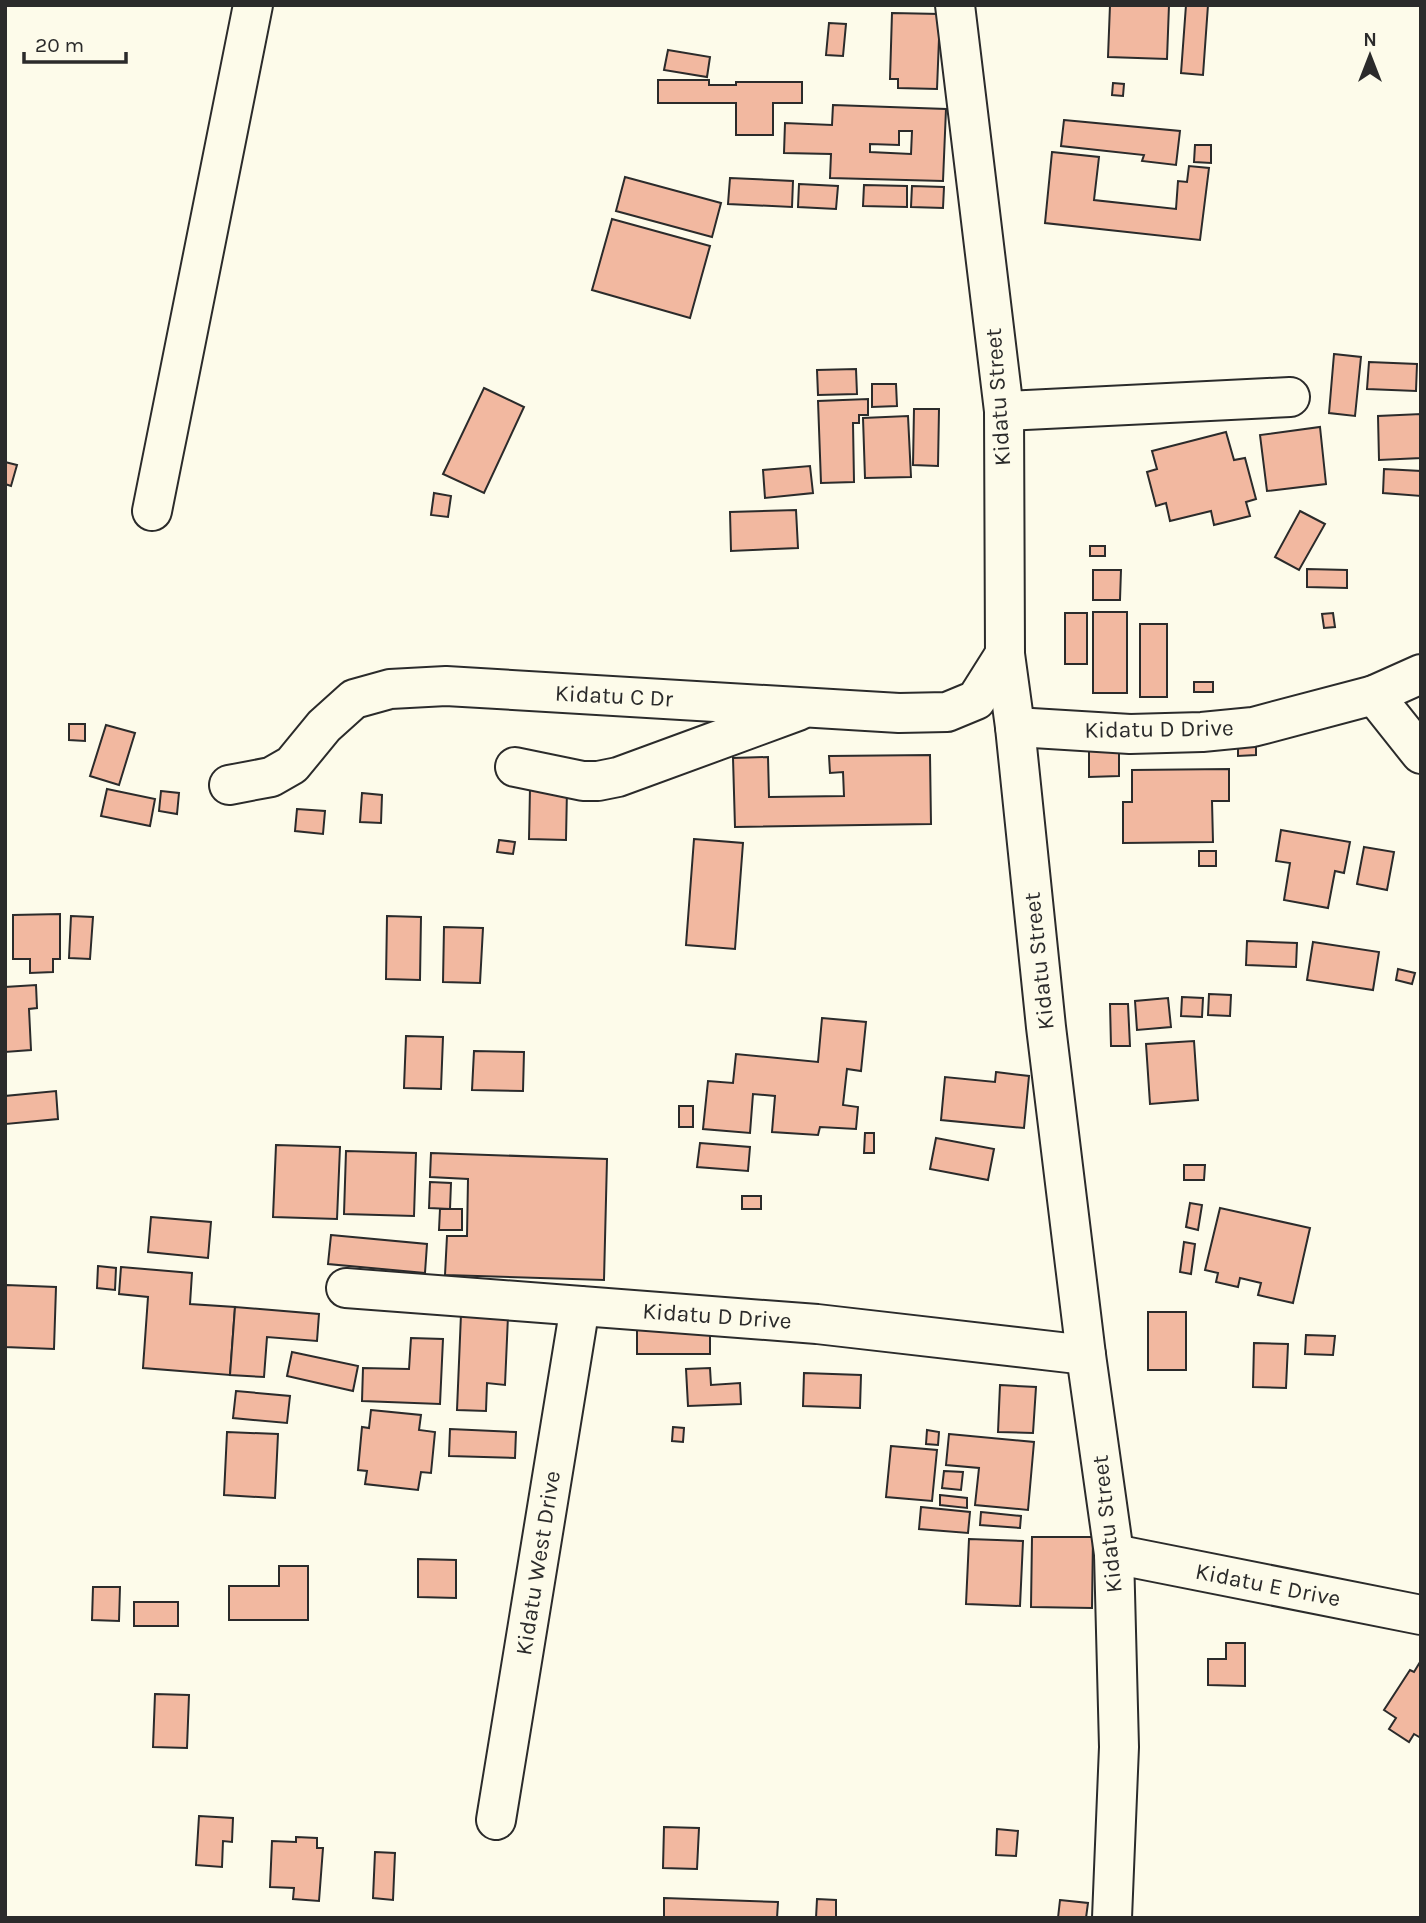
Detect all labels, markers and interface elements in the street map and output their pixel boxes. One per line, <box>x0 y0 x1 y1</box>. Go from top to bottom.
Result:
scale bar <box>24 21 126 65</box>
north arrow <box>1335 21 1405 91</box>
text: N <box>1363 29 1377 51</box>
text: 20 m <box>35 33 84 57</box>
street label: Kidatu Street <box>980 327 1016 467</box>
street label: Kidatu C Dr <box>554 679 674 713</box>
street label: Kidatu D Drive <box>1084 714 1234 744</box>
street label: Kidatu Street <box>1018 890 1060 1031</box>
street label: Kidatu D Drive <box>641 1297 793 1335</box>
street label: Kidatu Street <box>1086 1453 1128 1594</box>
street label: Kidatu West Drive <box>510 1469 566 1657</box>
street label: Kidatu E Drive <box>1193 1558 1343 1612</box>

